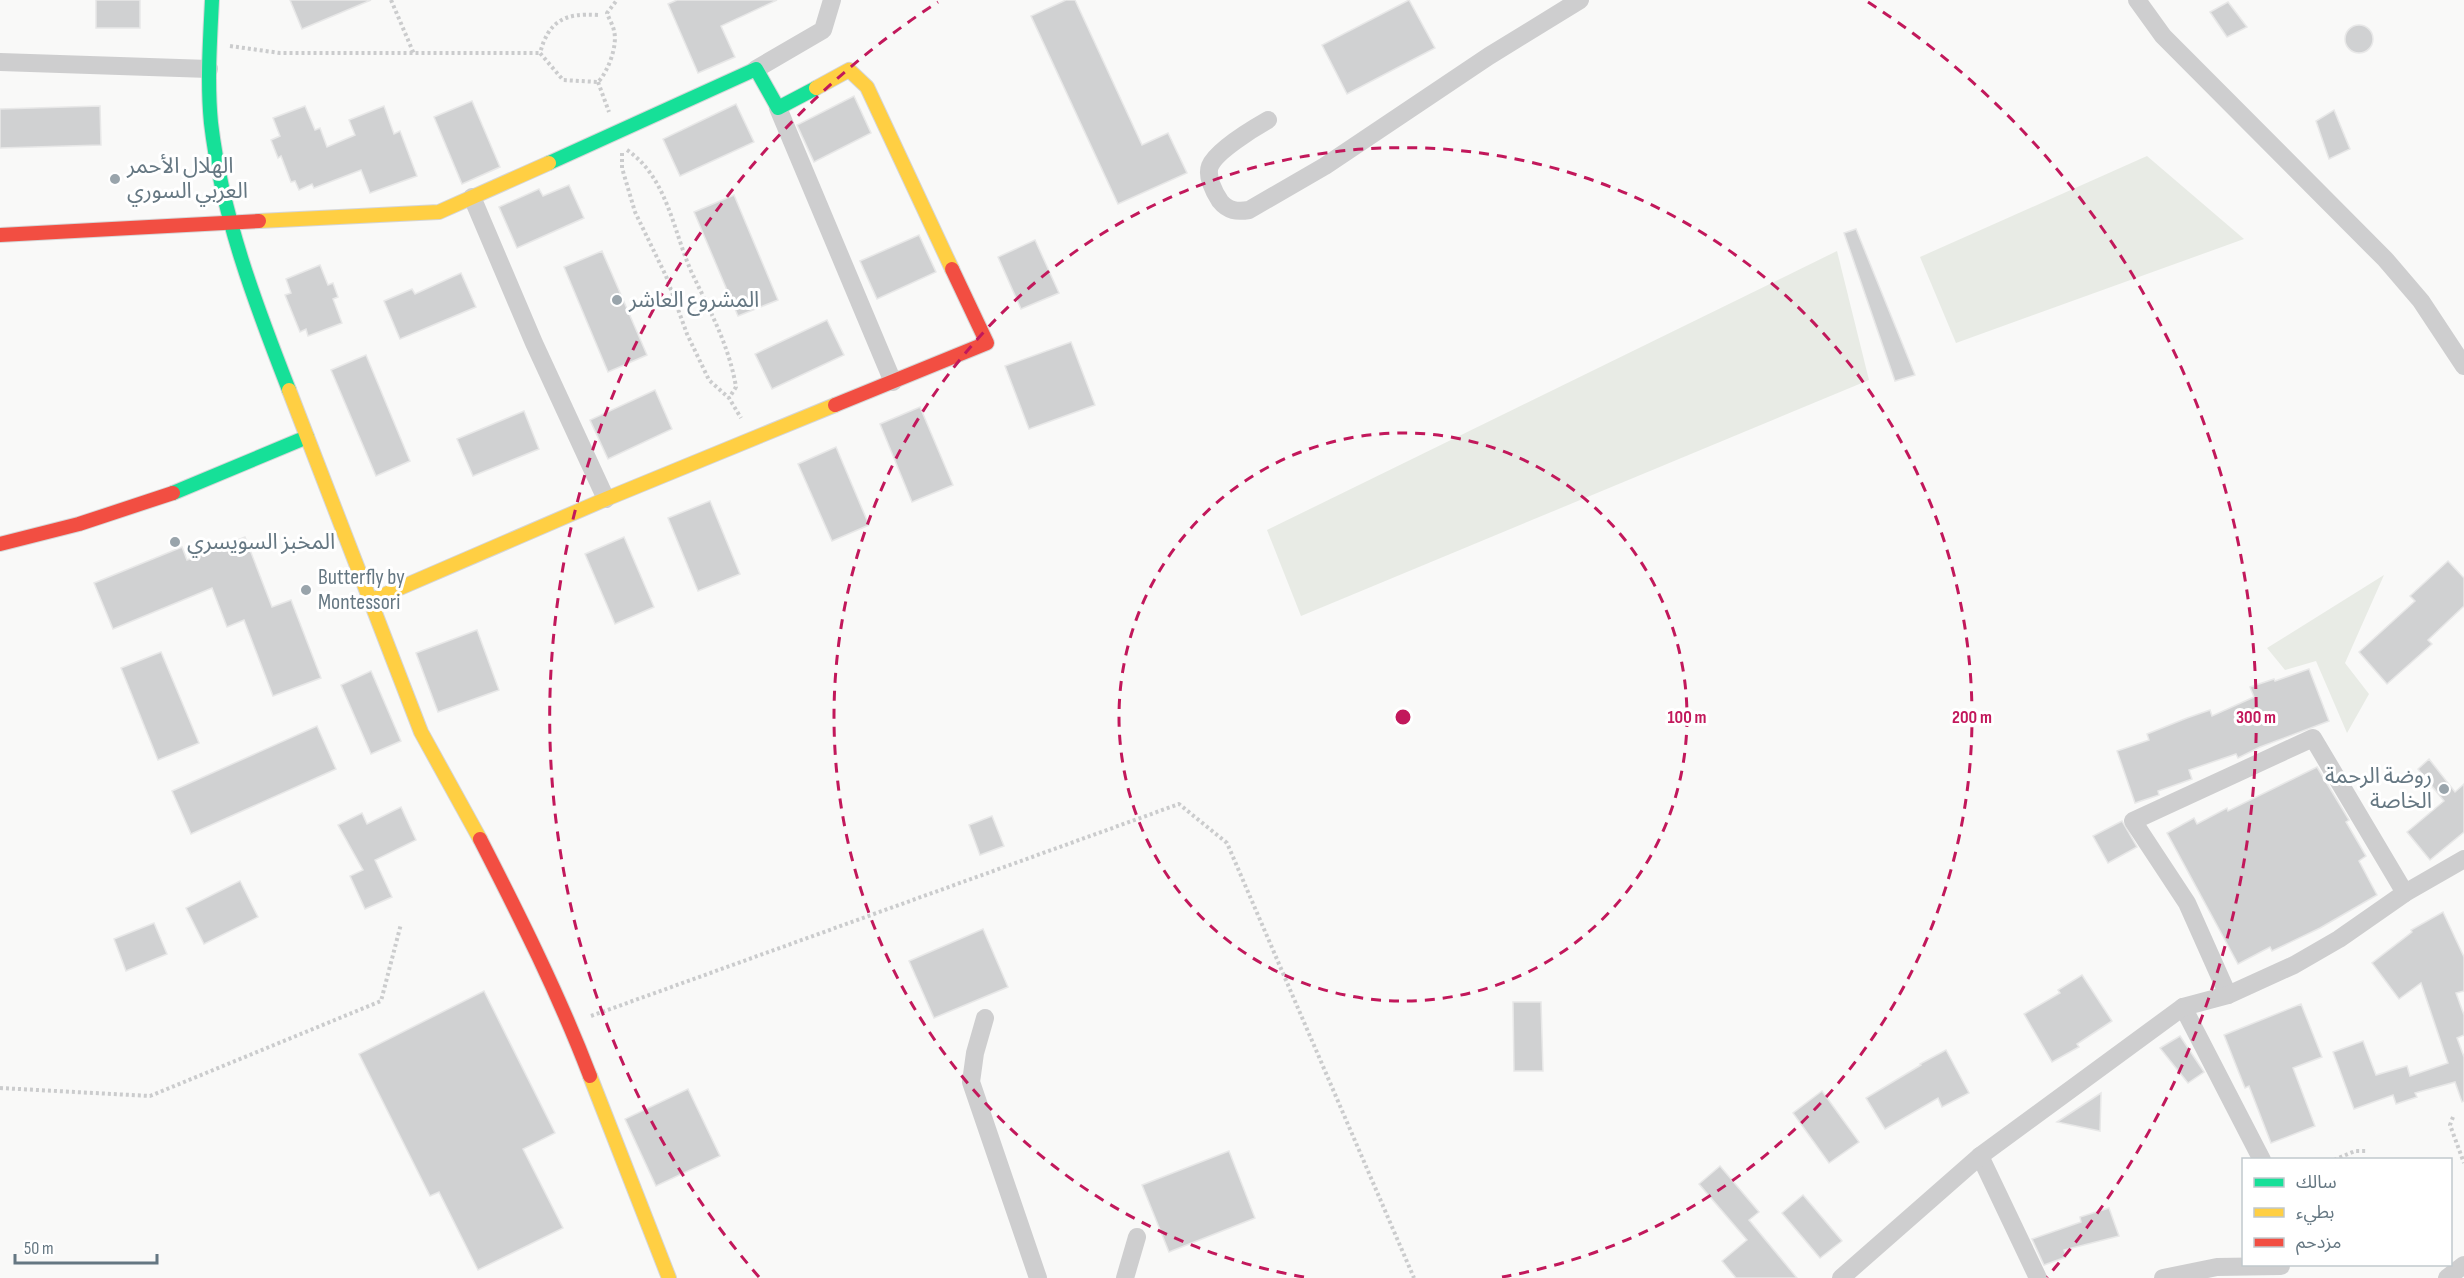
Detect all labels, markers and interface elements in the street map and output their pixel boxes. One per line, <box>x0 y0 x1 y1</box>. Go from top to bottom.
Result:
place label: الهلال الأحمر العربي السوري <box>126 153 248 207</box>
marker: الهلال الأحمر العربي السوري <box>108 172 122 186</box>
place label: المشروع العاشر <box>628 287 759 316</box>
marker: المشروع العاشر <box>610 293 624 307</box>
place label: المخبز السويسري <box>187 529 335 558</box>
marker: المخبز السويسري <box>168 535 182 549</box>
place label: Butterfly by Montessori <box>318 564 405 616</box>
marker: Butterfly by Montessori <box>299 583 313 597</box>
centre of rings <box>1393 707 1413 727</box>
text: 100 m <box>1668 707 1707 728</box>
text: 200 m <box>1952 707 1992 728</box>
text: 300 m <box>2236 707 2276 728</box>
place label: روضة الرحمة الخاصة <box>2325 763 2432 815</box>
marker: روضة الرحمة الخاصة <box>2437 782 2451 796</box>
legend <box>2242 1158 2452 1266</box>
text: سالك <box>2296 1172 2337 1193</box>
text: بطيء <box>2296 1202 2334 1225</box>
scale bar <box>15 1227 158 1265</box>
text: مزدحم <box>2296 1232 2341 1255</box>
text: 50 m <box>24 1238 54 1259</box>

